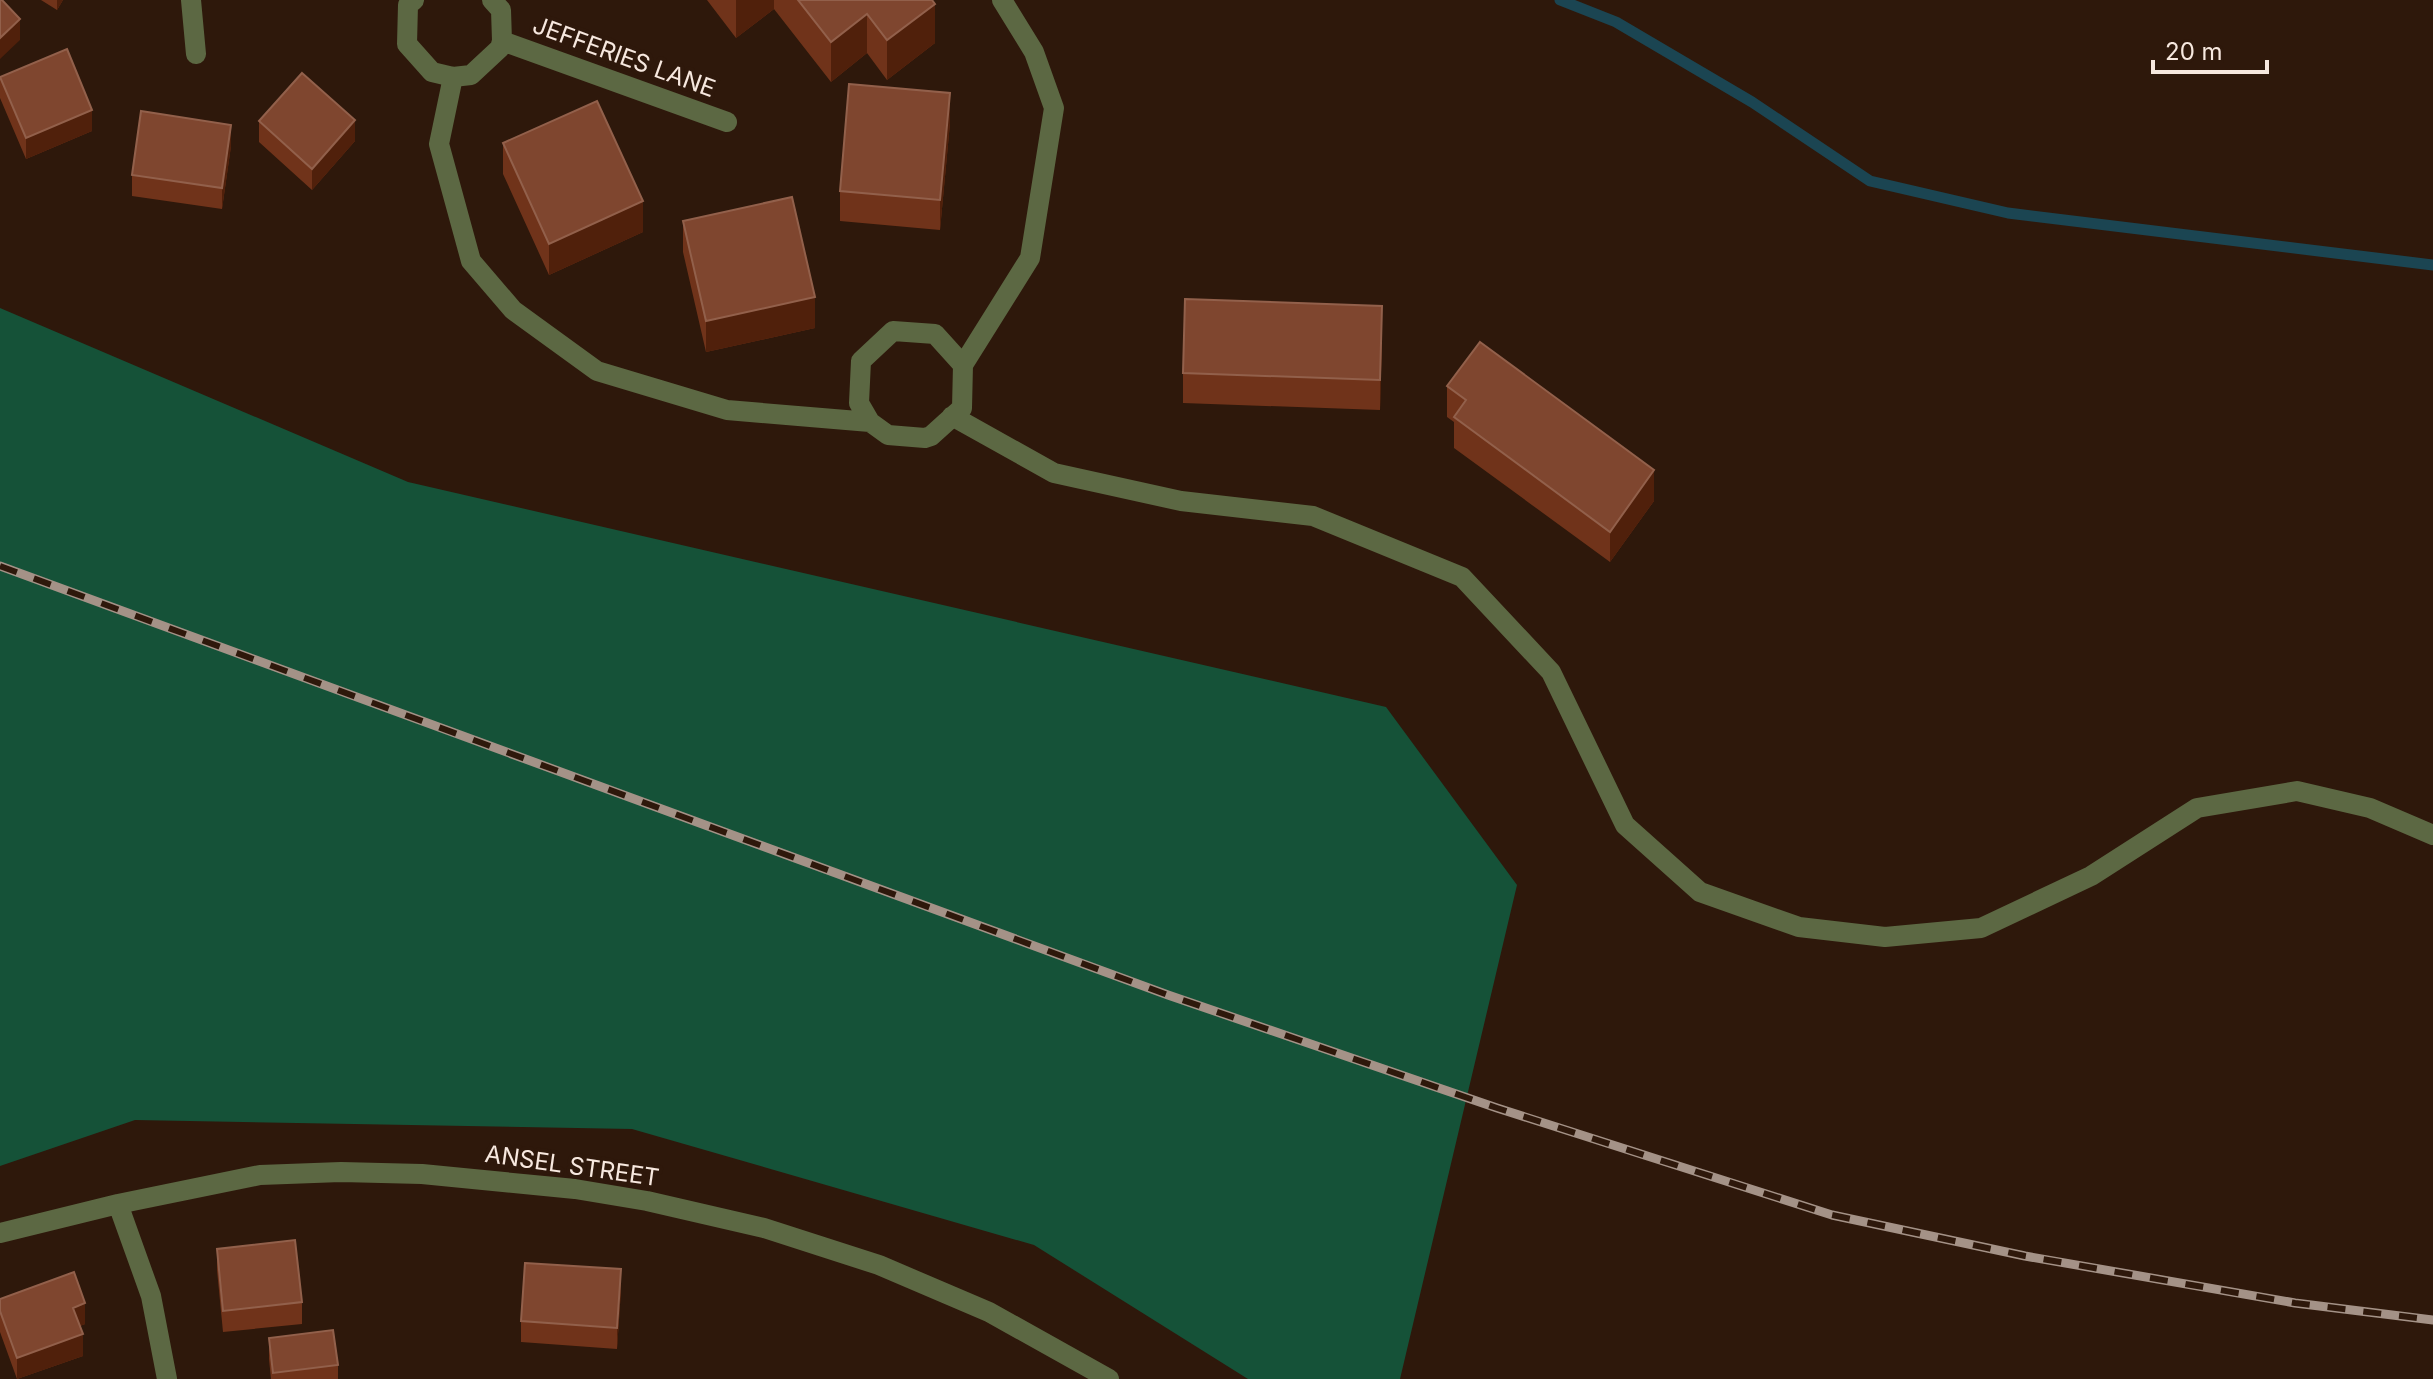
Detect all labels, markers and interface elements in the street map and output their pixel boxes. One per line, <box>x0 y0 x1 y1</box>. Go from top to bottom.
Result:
street label: JEFFERIES LANE <box>529 10 719 103</box>
scale bar <box>2153 24 2267 74</box>
text: 20 m <box>2165 37 2223 66</box>
street label: ANSEL STREET <box>483 1139 661 1192</box>

